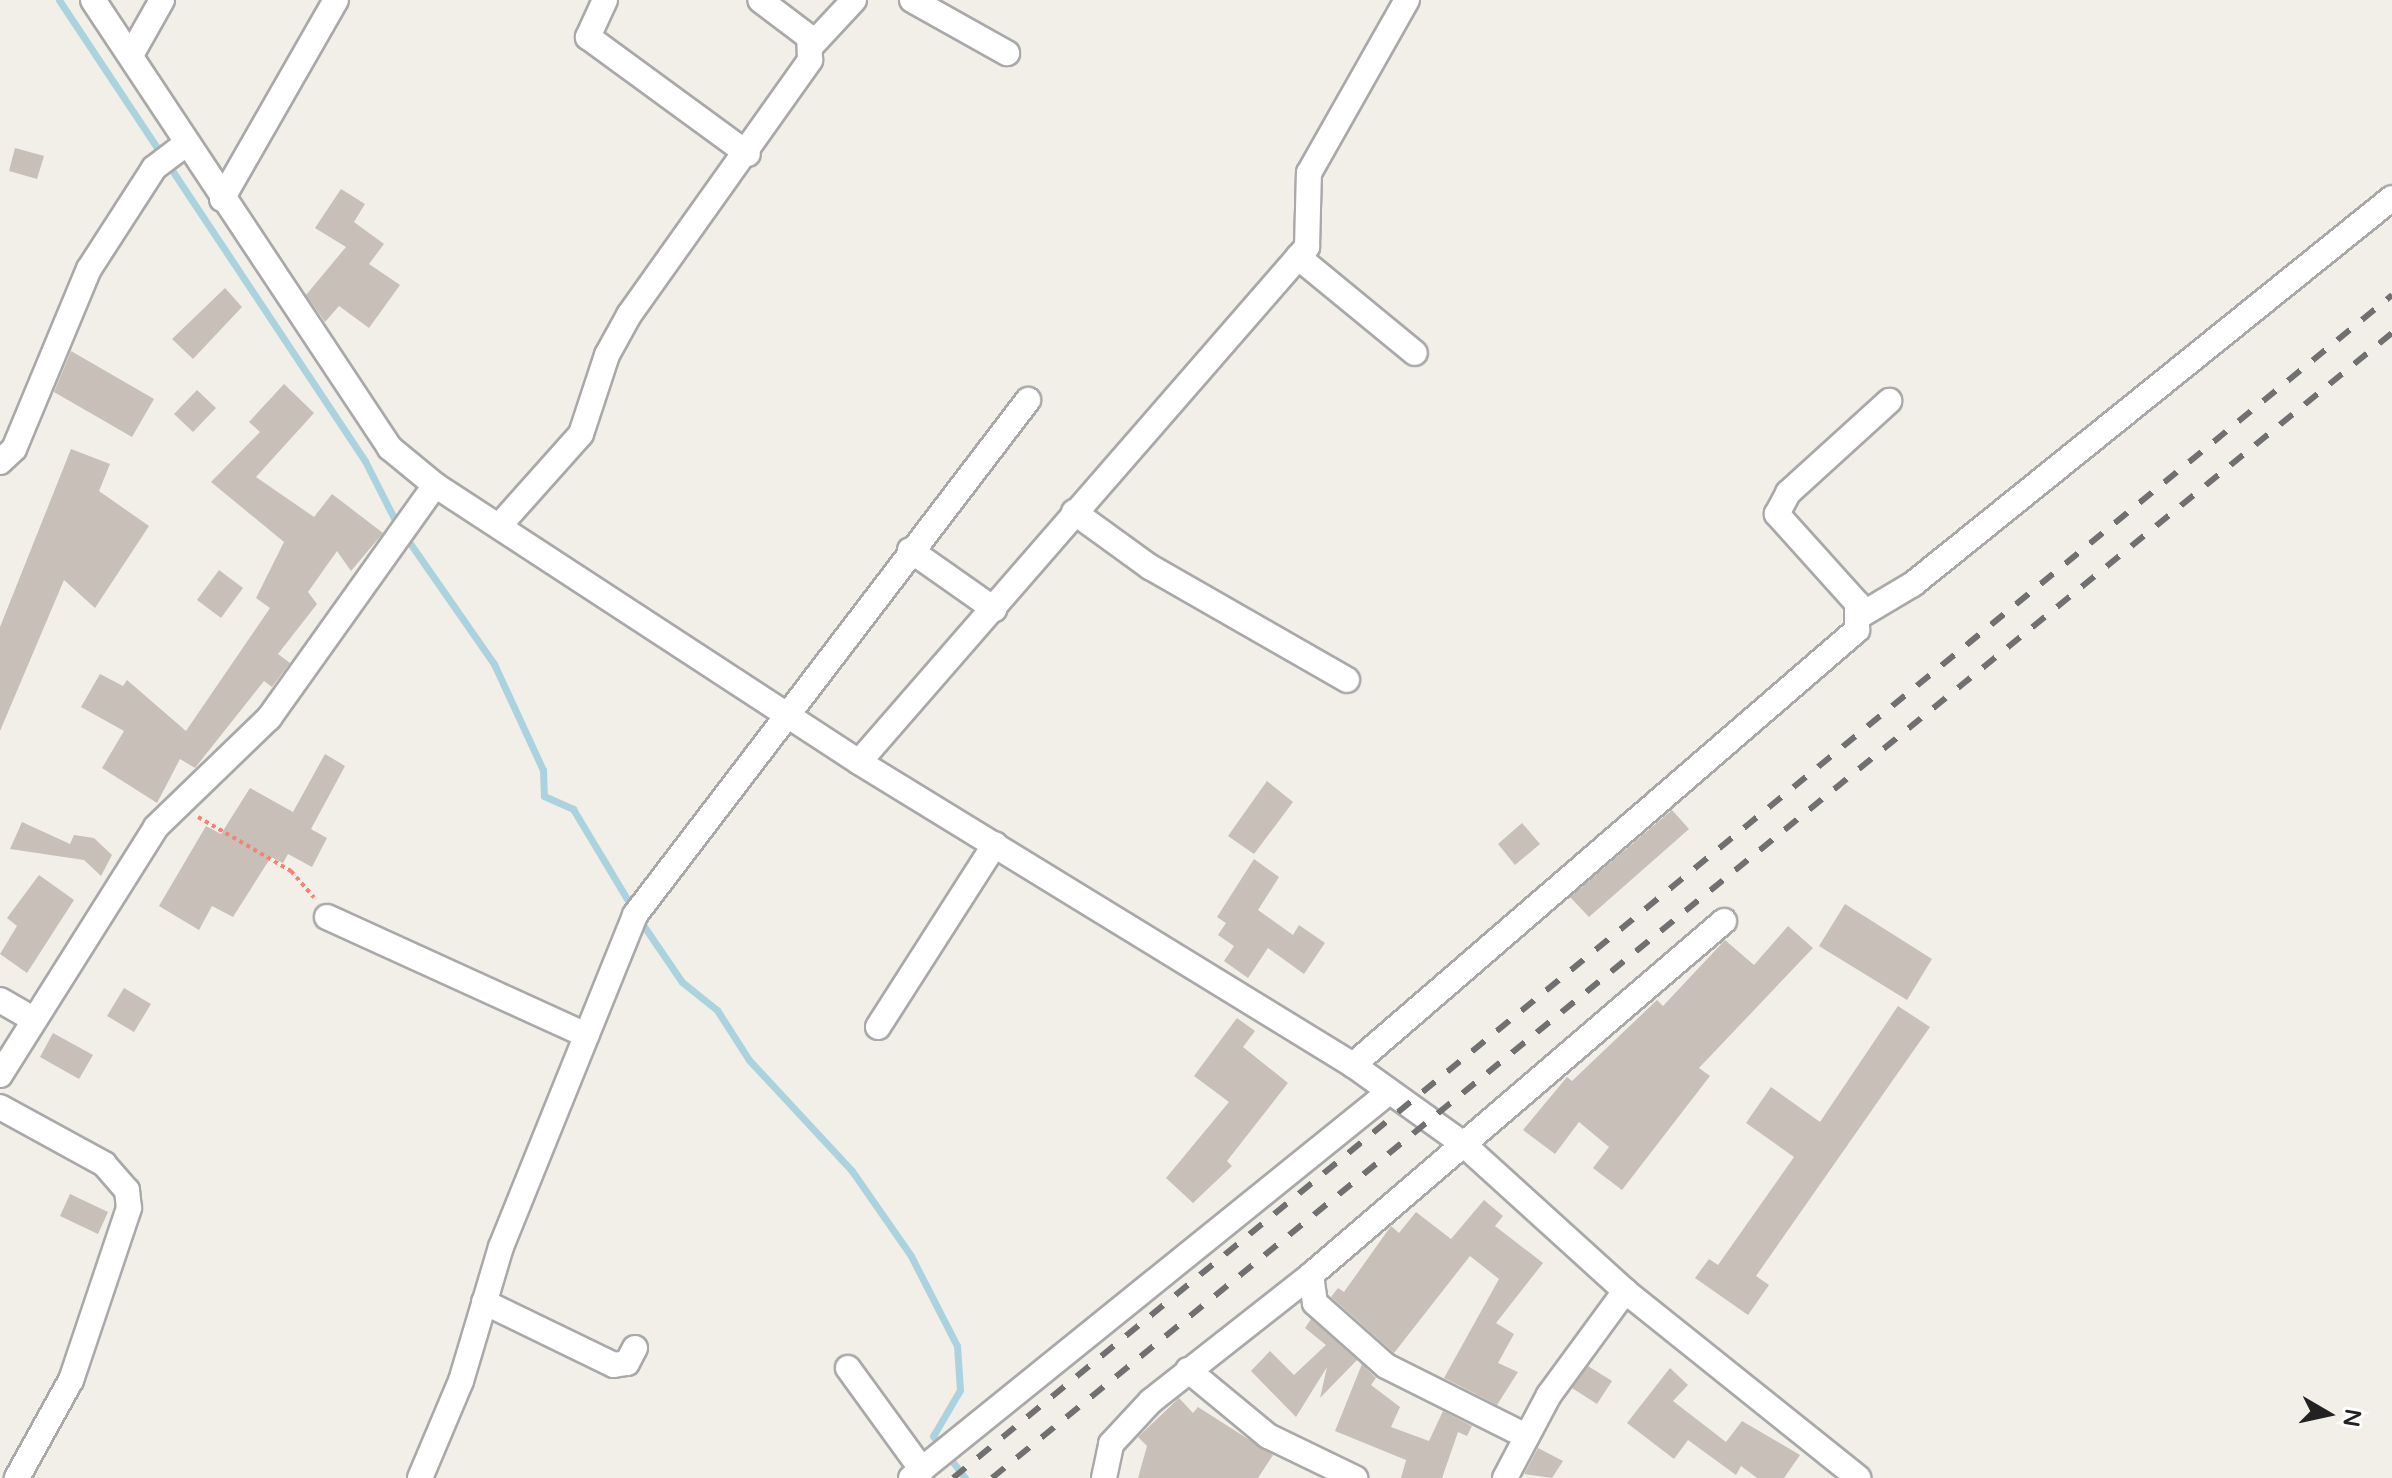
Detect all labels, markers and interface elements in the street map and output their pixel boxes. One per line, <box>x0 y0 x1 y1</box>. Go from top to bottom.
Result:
north arrow <box>2288 1374 2368 1454</box>
text: N <box>2337 1407 2366 1429</box>

